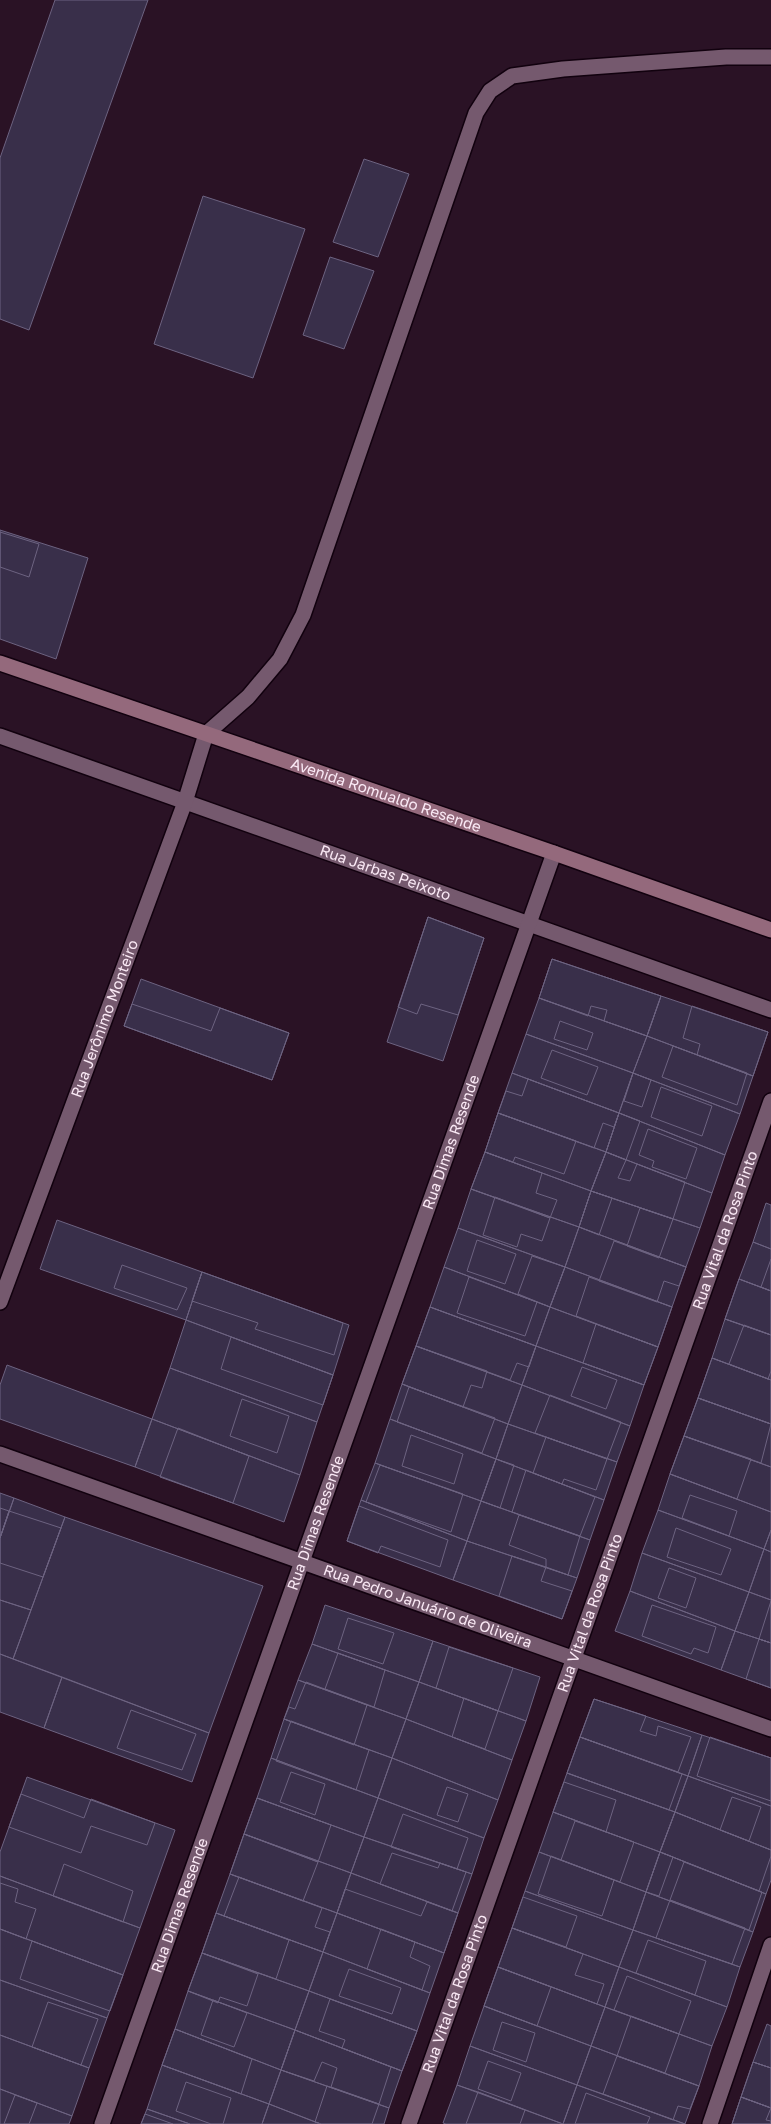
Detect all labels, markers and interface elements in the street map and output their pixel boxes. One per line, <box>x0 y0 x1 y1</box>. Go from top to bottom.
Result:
street label: Avenida Romualdo Resende <box>289 753 484 835</box>
street label: Rua Jarbas Peixoto <box>318 840 454 904</box>
street label: Rua Jerônimo Monteiro <box>66 937 141 1100</box>
street label: Rua Dimas Resende <box>418 1072 483 1212</box>
street label: Rua Vital da Rosa Pinto <box>688 1148 761 1312</box>
street label: Rua Dimas Resende <box>283 1452 347 1592</box>
street label: Rua Vital da Rosa Pinto <box>553 1531 625 1694</box>
street label: Rua Pedro Januário de Oliveira <box>321 1560 535 1651</box>
street label: Rua Dimas Resende <box>147 1835 211 1975</box>
street label: Rua Vital da Rosa Pinto <box>418 1912 490 2075</box>

